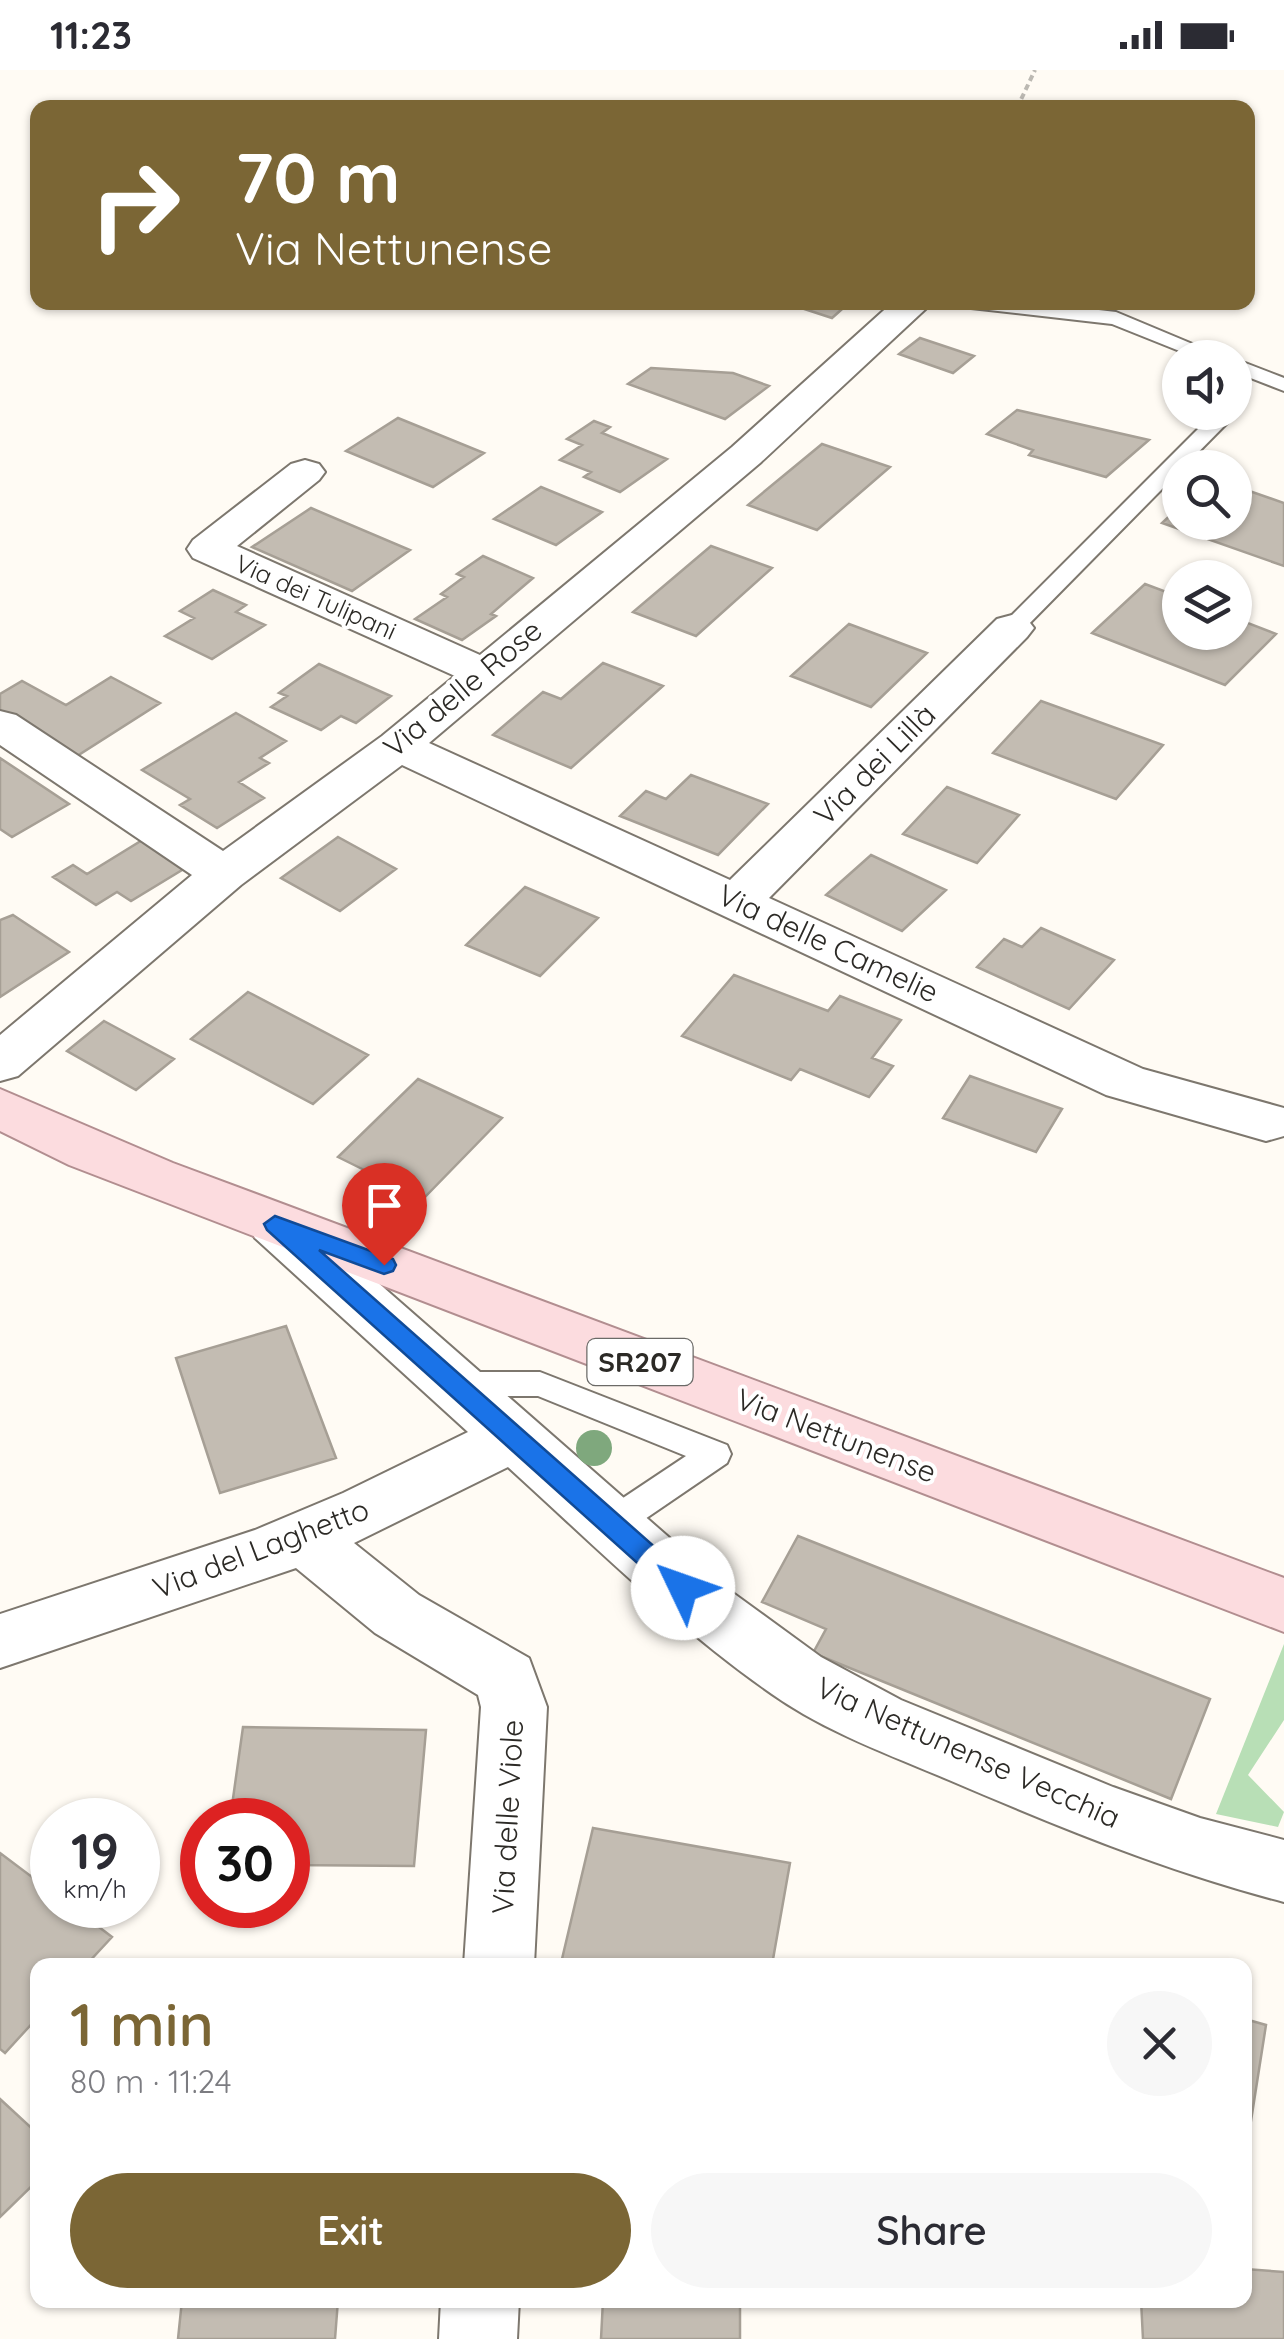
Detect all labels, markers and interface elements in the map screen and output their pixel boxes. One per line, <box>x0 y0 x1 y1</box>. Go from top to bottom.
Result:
text: 11:23 <box>50 11 132 59</box>
text: 70 m <box>235 133 401 221</box>
icon: right <box>70 140 200 270</box>
text: Via Nettunense <box>235 220 552 276</box>
map controls <box>1162 340 1252 650</box>
button: sound <box>1162 340 1252 430</box>
button: search <box>1162 450 1252 540</box>
street label: Via dei Tulipani <box>231 547 402 646</box>
button: layers <box>1162 560 1252 650</box>
street label: Via delle Rose <box>375 611 549 766</box>
street label: Via dei Lillà <box>805 695 943 833</box>
street label: Via delle Camelie <box>712 875 945 1011</box>
pin <box>342 1163 427 1266</box>
icon: arrive <box>357 1178 412 1233</box>
road number: SR207 <box>588 1339 692 1385</box>
street label: Via Nettunense <box>731 1379 942 1491</box>
street label: Via del Laghetto <box>147 1489 374 1607</box>
position arrow <box>631 1536 735 1640</box>
street label: Via Nettunense Vecchia <box>811 1668 1126 1836</box>
street label: Via delle Viole <box>483 1719 531 1915</box>
speed limit sign: 30 <box>180 1798 310 1928</box>
text: 19 <box>71 1819 119 1882</box>
text: km/h <box>63 1873 127 1904</box>
text: 1 min <box>70 1986 214 2061</box>
button: close <box>1107 1991 1212 2096</box>
text: 80 m · 11:24 <box>70 2061 232 2101</box>
button: Exit <box>70 2173 631 2288</box>
button: Share <box>651 2173 1212 2288</box>

